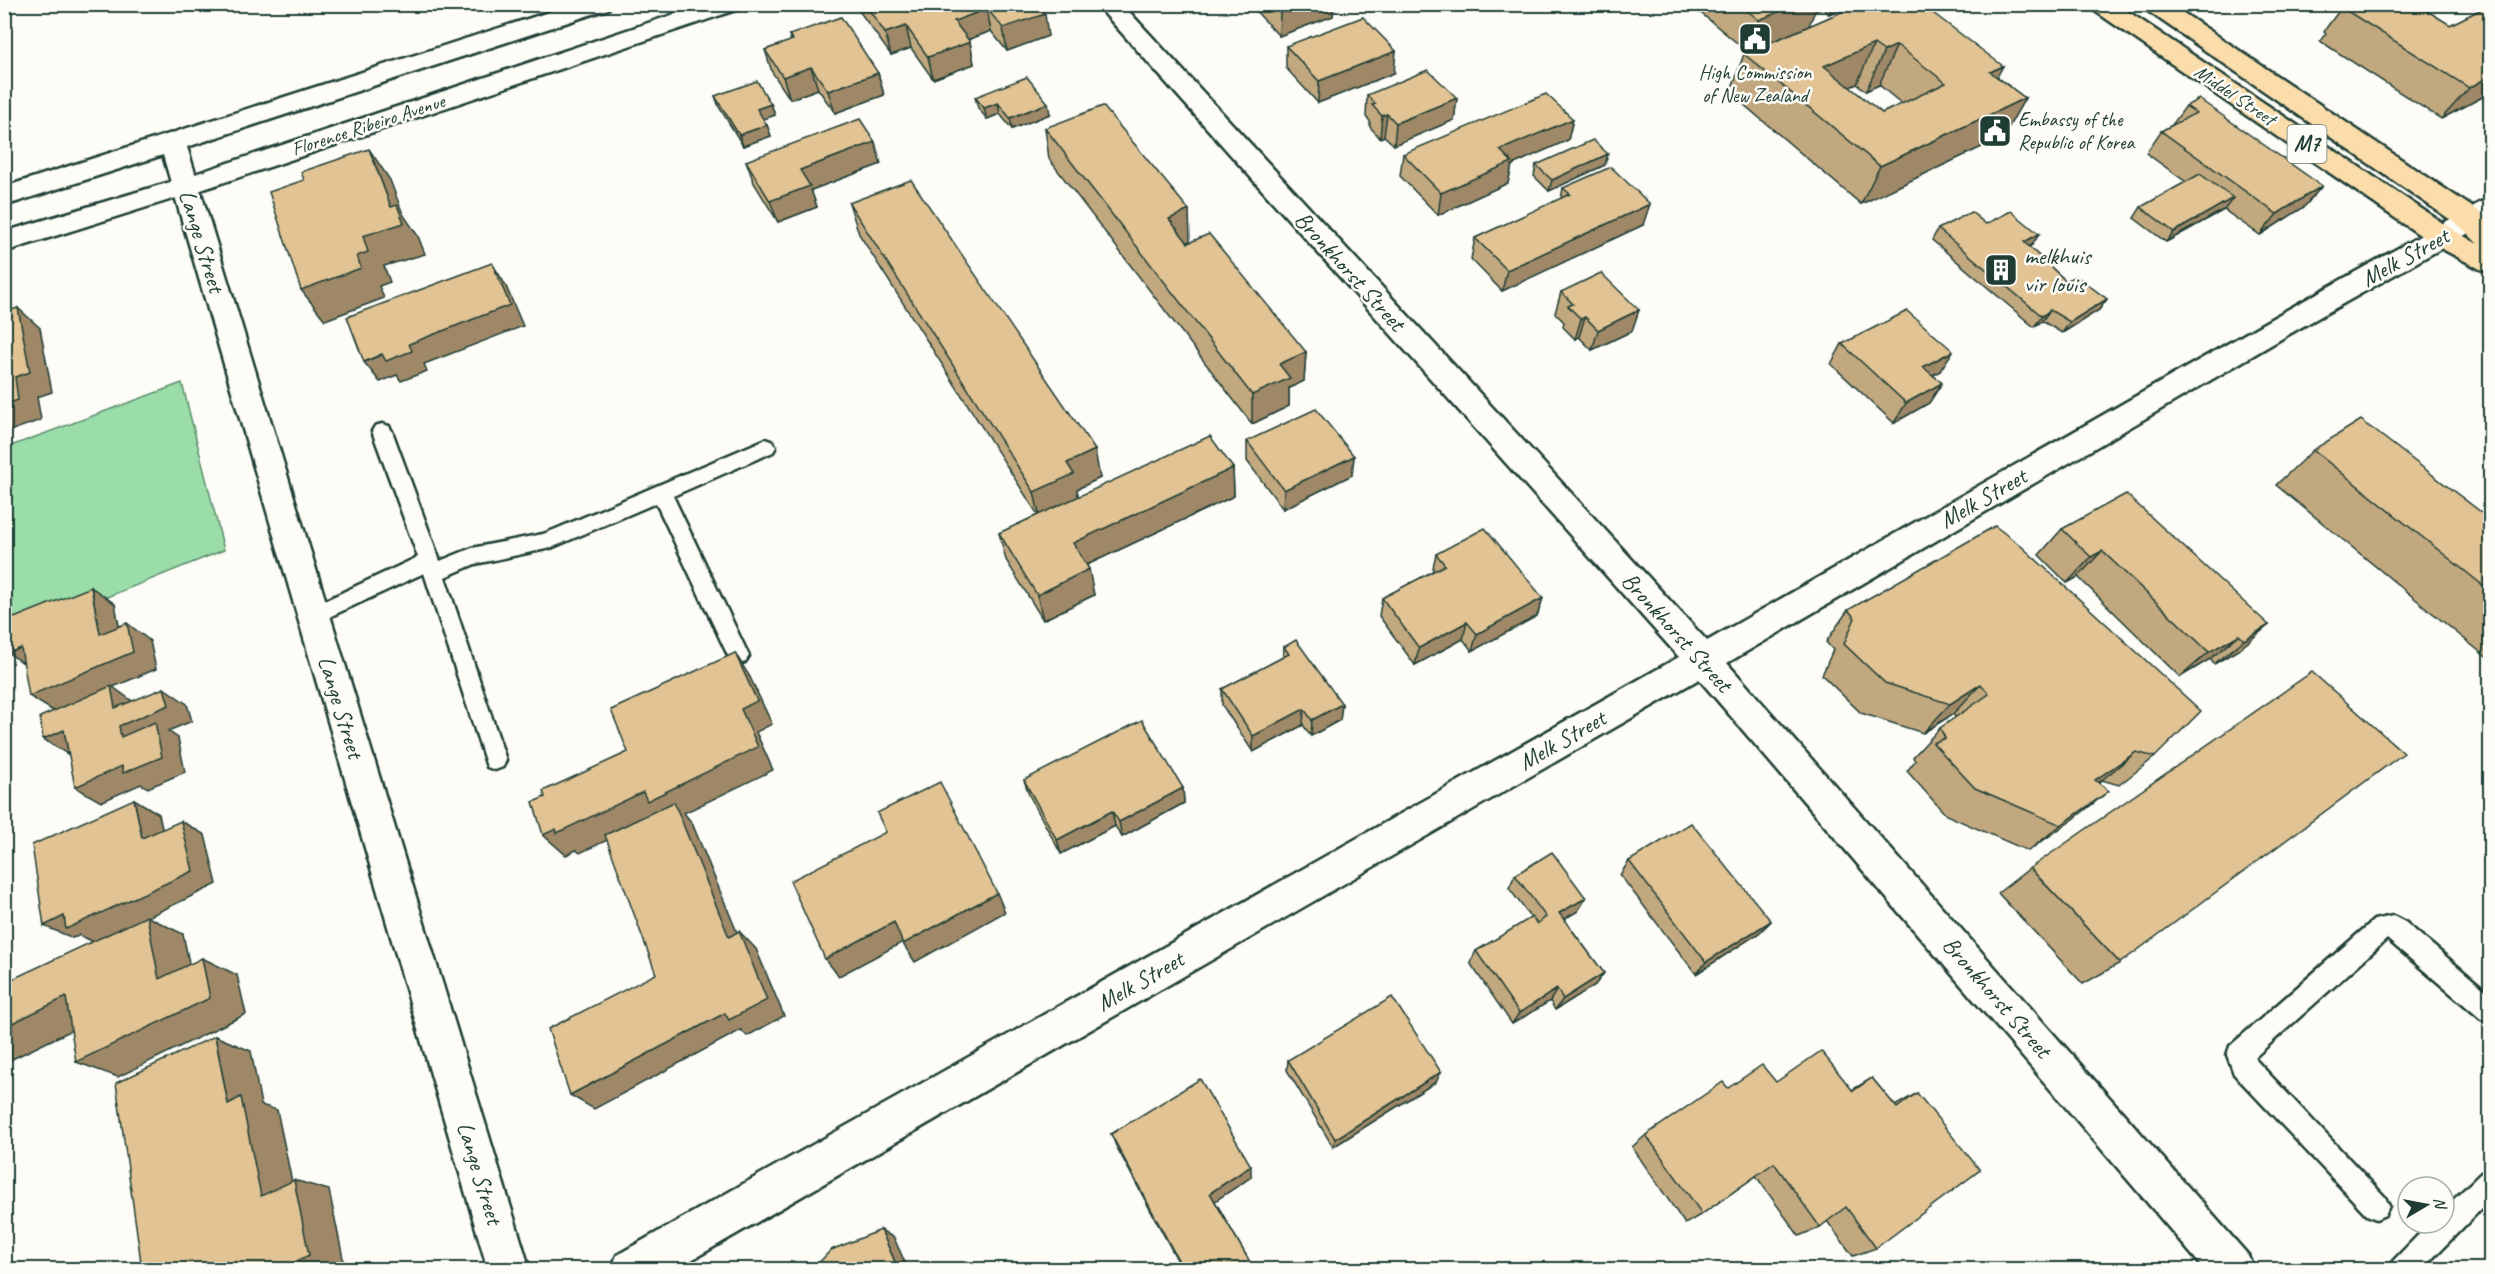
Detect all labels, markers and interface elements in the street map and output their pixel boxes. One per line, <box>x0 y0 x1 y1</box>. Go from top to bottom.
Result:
public building icon: High Commission of New Zealand <box>1737 21 1773 57</box>
street label: Middel Street <box>2190 59 2283 133</box>
place label: High Commission of New Zealand <box>1699 60 1812 108</box>
street label: Florence Ribeiro Avenue <box>288 88 449 162</box>
place label: Embassy of the Republic of Korea <box>2018 107 2135 155</box>
public building icon: Embassy of the Republic of Korea <box>1977 113 2013 149</box>
road number: M7 <box>2288 125 2326 163</box>
street label: Lange Street <box>172 186 232 298</box>
street label: Bronkhorst Street <box>1288 205 1413 339</box>
street label: Melk Street <box>2356 220 2456 293</box>
place label: melkhuis vir louis <box>2024 241 2093 299</box>
building icon: melkhuis vir louis <box>1983 252 2019 288</box>
street label: Melk Street <box>1934 460 2034 535</box>
street label: Bronkhorst Street <box>1615 566 1740 700</box>
street label: Lange Street <box>311 652 371 764</box>
street label: Melk Street <box>1513 702 1613 777</box>
street label: Bronkhorst Street <box>1936 930 2059 1065</box>
street label: Melk Street <box>1091 943 1191 1018</box>
street label: Lange Street <box>450 1118 510 1230</box>
north arrow <box>2396 1175 2456 1235</box>
text: N <box>2429 1196 2451 1212</box>

